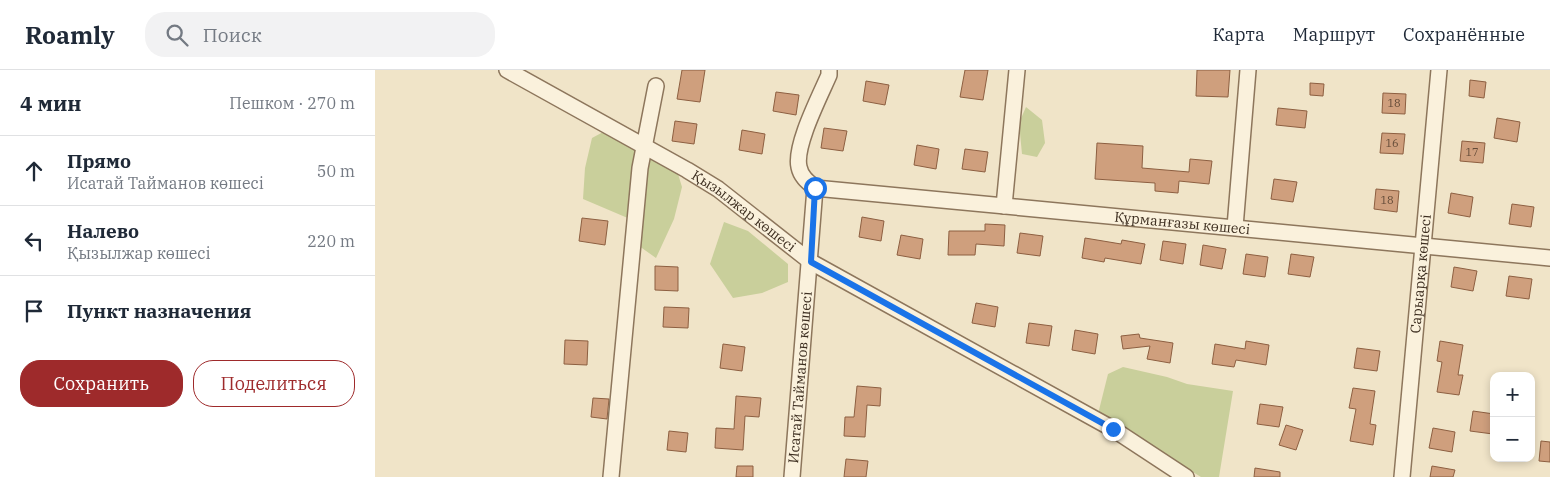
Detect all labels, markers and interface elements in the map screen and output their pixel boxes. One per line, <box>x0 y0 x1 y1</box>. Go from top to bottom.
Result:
search box <box>145 12 495 57</box>
text: Roamly <box>25 19 115 51</box>
icon: search <box>163 21 191 49</box>
text: Поиск <box>203 23 262 47</box>
text: Карта <box>1212 23 1265 46</box>
text: Маршрут <box>1293 23 1375 46</box>
text: Сохранённые <box>1403 23 1525 46</box>
text: 4 мин <box>20 89 82 117</box>
text: Пешком · 270 m <box>229 93 355 113</box>
house number: 18 <box>1387 96 1401 110</box>
house number: 16 <box>1385 136 1399 150</box>
house number: 17 <box>1465 145 1479 159</box>
text: Прямо <box>67 149 131 173</box>
icon: ahead <box>20 157 48 185</box>
text: 50 m <box>317 161 355 181</box>
street label: Қызылжар көшесі <box>688 166 800 256</box>
text: Исатай Тайманов көшесі <box>67 173 264 193</box>
route start <box>804 177 827 200</box>
house number: 18 <box>1380 193 1394 207</box>
street label: Құрманғазы көшесі <box>1114 208 1251 238</box>
street label: Сарыарқа көшесі <box>1406 214 1435 334</box>
text: Налево <box>67 219 139 243</box>
icon: left <box>20 227 48 255</box>
text: 220 m <box>307 231 355 251</box>
text: Қызылжар көшесі <box>67 243 211 263</box>
street label: Исатай Тайманов көшесі <box>784 291 816 464</box>
icon: arrive <box>20 297 48 325</box>
text: Пункт назначения <box>67 299 251 323</box>
button: Сохранить <box>20 360 183 407</box>
button: Поделиться <box>193 360 355 407</box>
map controls <box>1490 372 1535 462</box>
button: + <box>1490 372 1535 417</box>
button: − <box>1490 417 1535 462</box>
route end <box>1102 418 1125 441</box>

